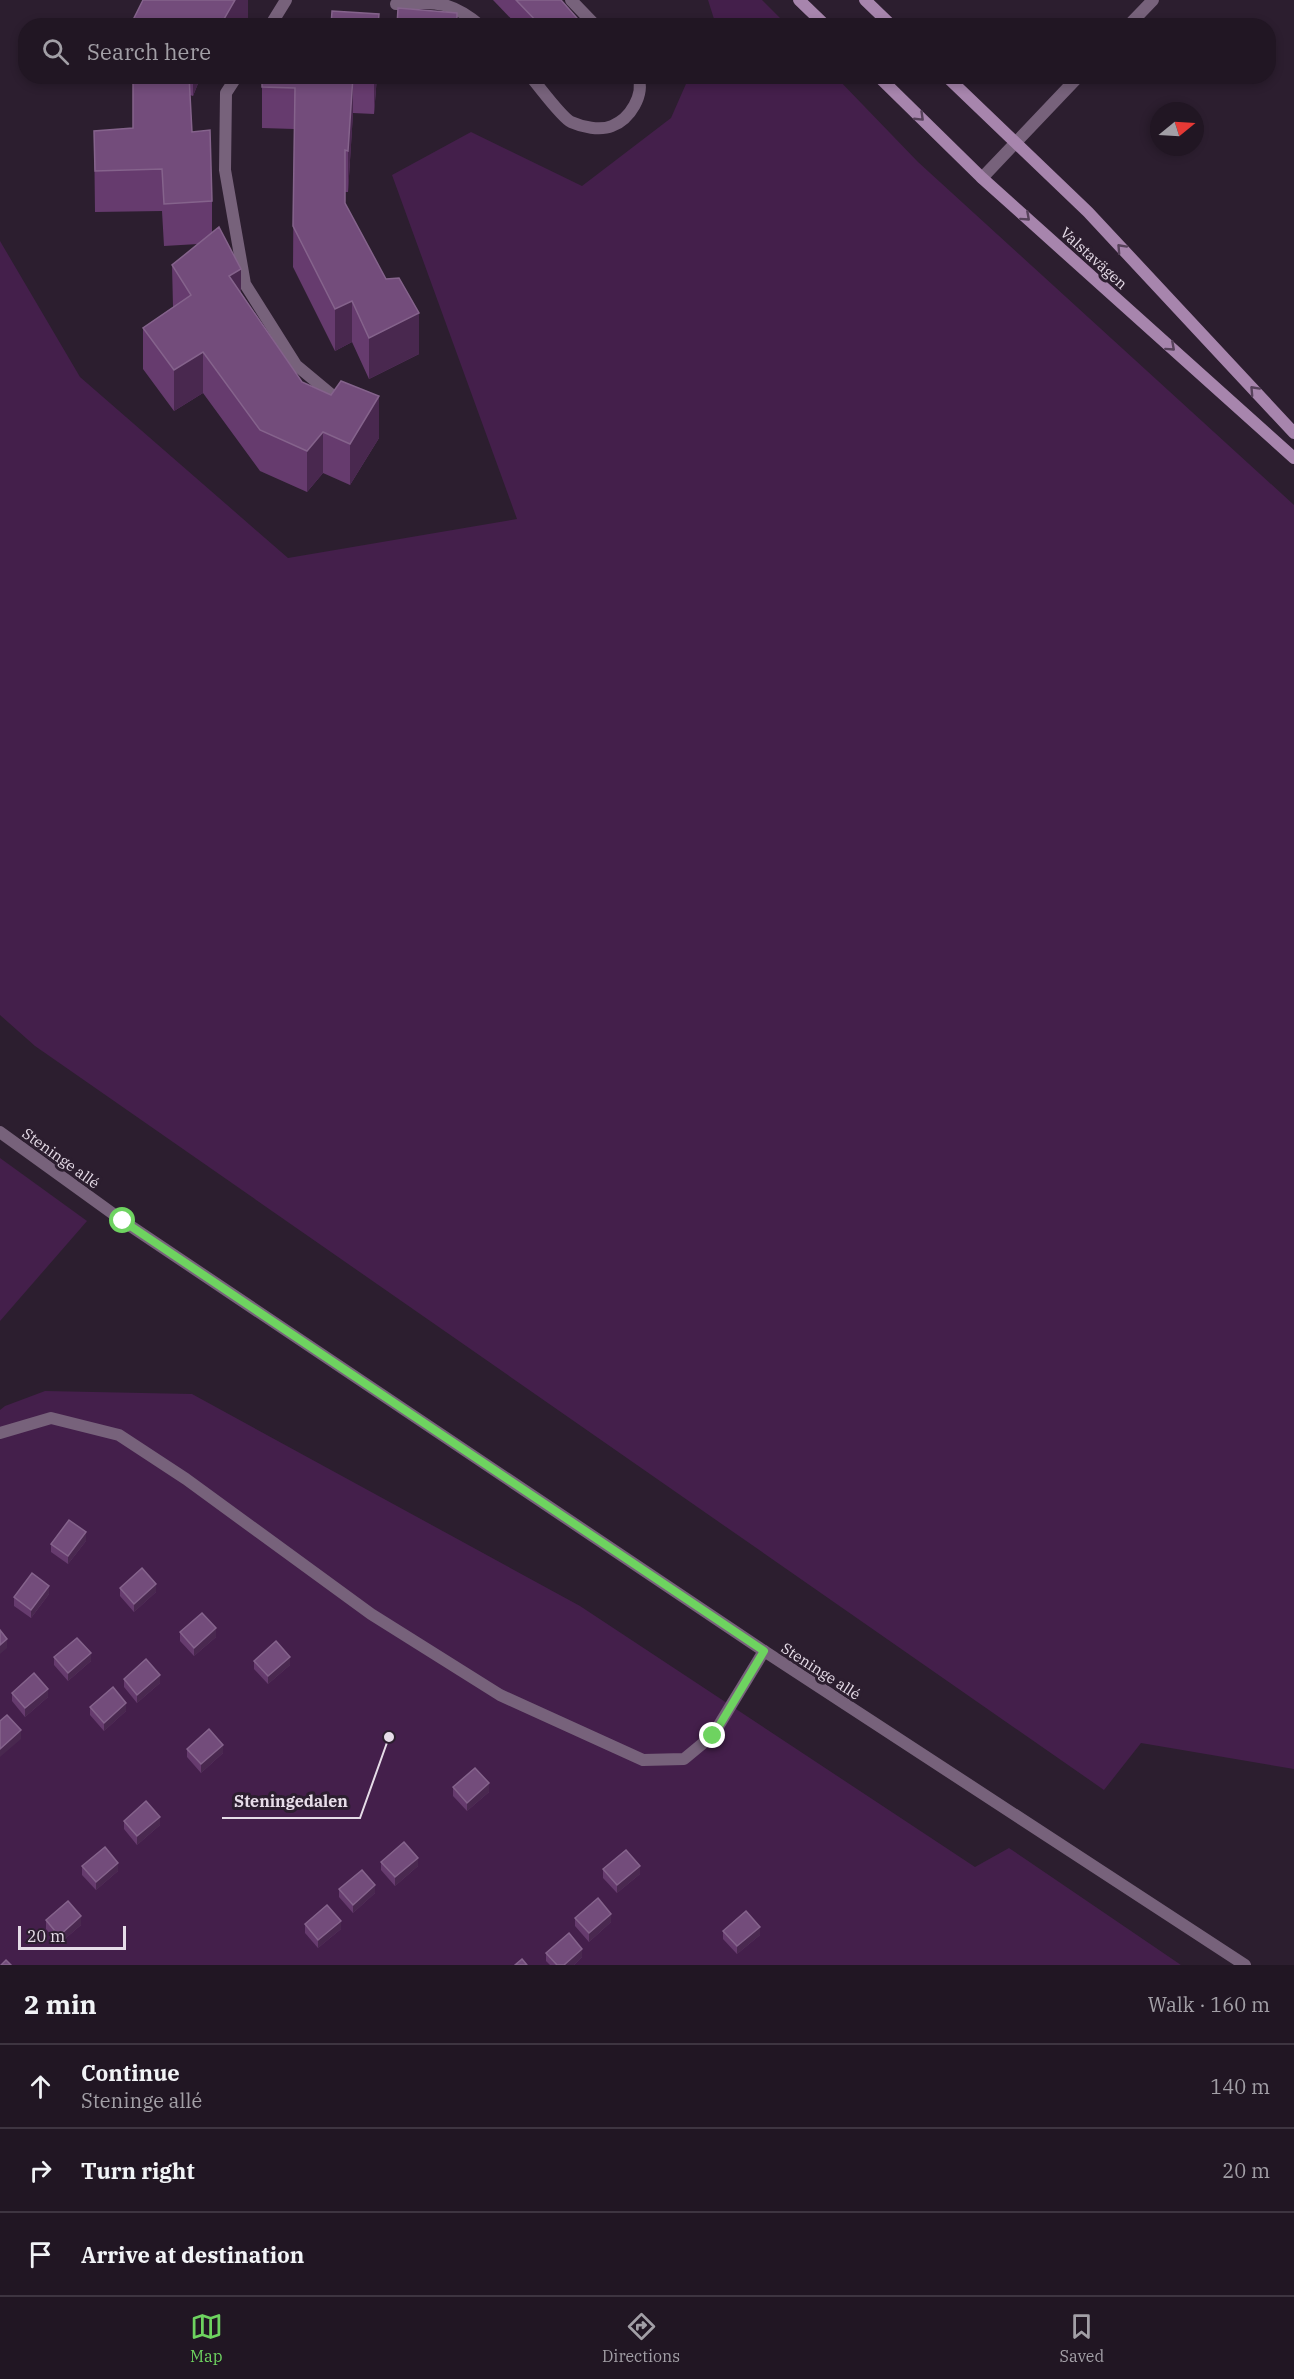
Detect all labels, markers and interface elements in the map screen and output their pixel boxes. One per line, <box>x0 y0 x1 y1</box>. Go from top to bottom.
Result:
search box <box>18 18 1276 84</box>
icon: search <box>39 35 72 68</box>
text: Search here <box>87 37 211 66</box>
north arrow <box>1150 102 1204 156</box>
one-way arrow <box>913 110 924 121</box>
one-way arrow <box>1019 210 1029 221</box>
street label: Valstavägen <box>1057 223 1132 293</box>
one-way arrow <box>1117 244 1128 254</box>
one-way arrow <box>1164 340 1175 351</box>
one-way arrow <box>1250 387 1261 397</box>
street label: Steninge allé <box>19 1124 103 1192</box>
route start <box>109 1207 135 1233</box>
street label: Steninge allé <box>778 1638 864 1704</box>
route end <box>699 1722 725 1748</box>
callout: Steningedalen <box>222 1784 360 1818</box>
text: Steningedalen <box>234 1791 348 1811</box>
scale bar <box>18 1923 126 1950</box>
text: 20 m <box>27 1926 65 1946</box>
text: 2 min <box>24 1987 97 2021</box>
text: Walk · 160 m <box>1148 1991 1270 2018</box>
text: Continue <box>81 2058 180 2087</box>
icon: ahead <box>24 2070 57 2103</box>
text: 140 m <box>1210 2073 1270 2100</box>
text: Steninge allé <box>81 2087 202 2114</box>
icon: right <box>24 2154 57 2187</box>
text: Turn right <box>81 2156 195 2185</box>
text: 20 m <box>1222 2157 1270 2184</box>
icon: arrive <box>24 2238 57 2271</box>
text: Arrive at destination <box>81 2240 304 2269</box>
tab: Map <box>190 2310 223 2366</box>
tab: Directions <box>602 2310 680 2366</box>
tab: Saved <box>1059 2310 1104 2366</box>

